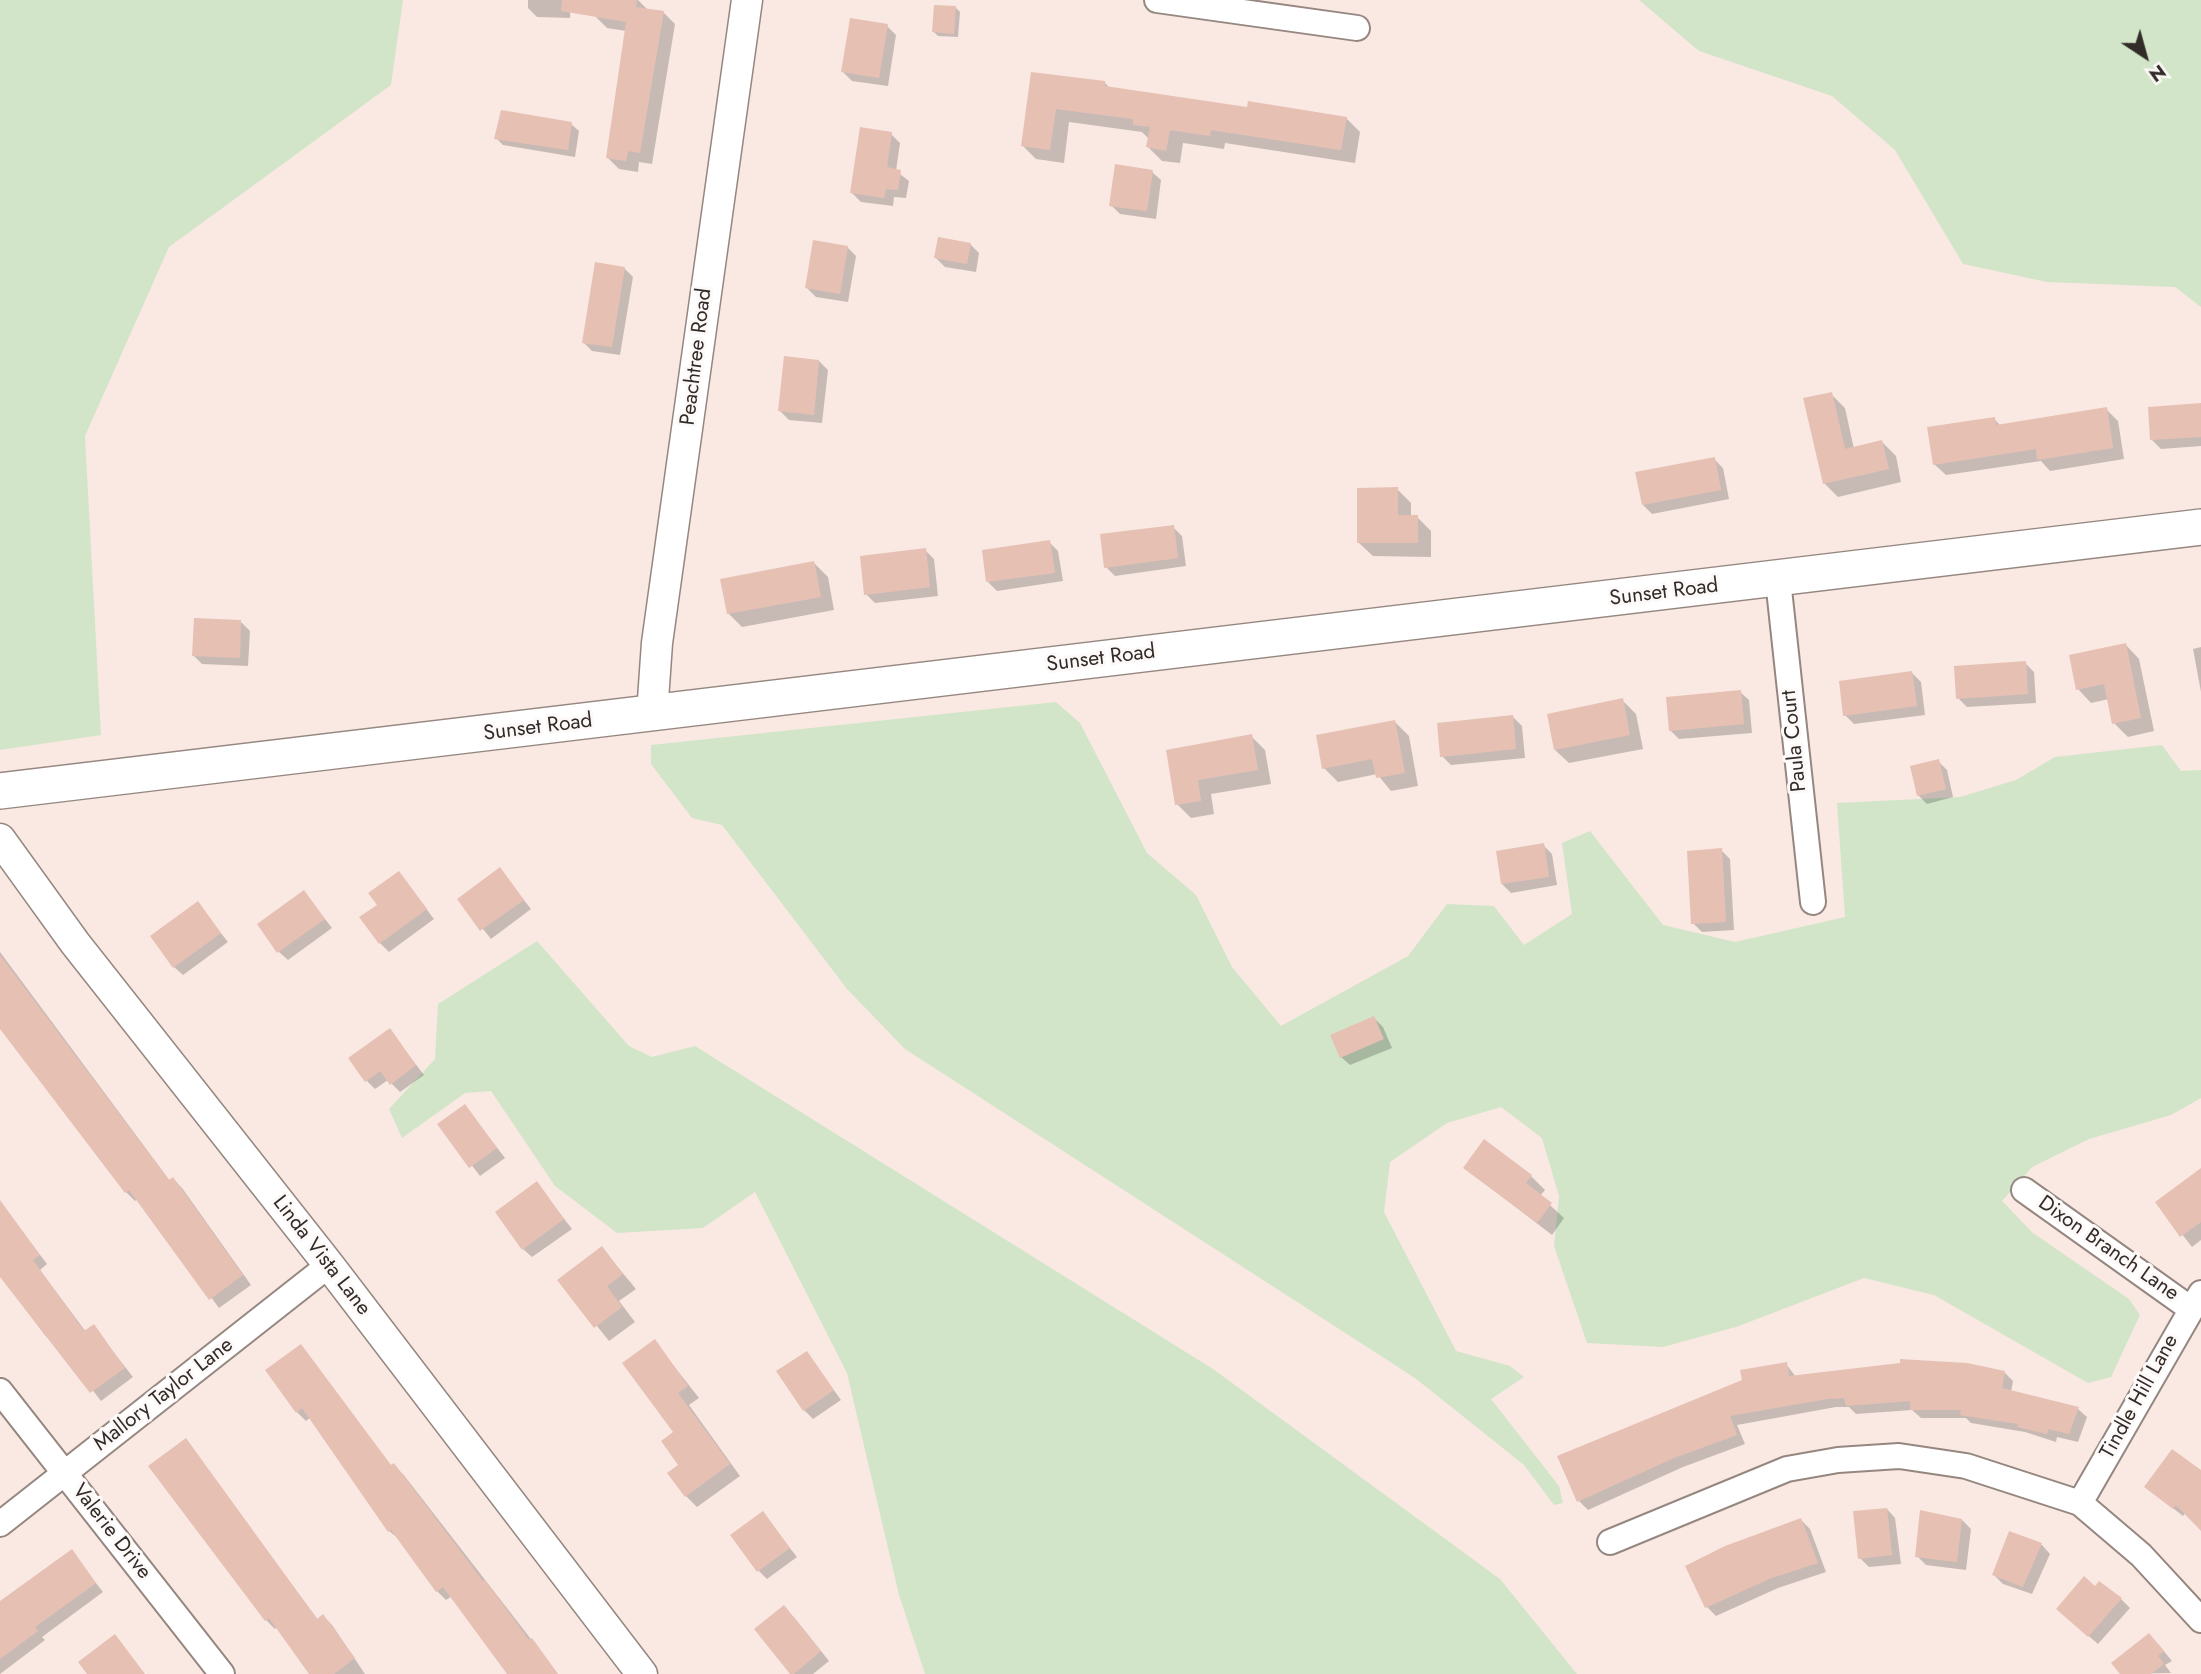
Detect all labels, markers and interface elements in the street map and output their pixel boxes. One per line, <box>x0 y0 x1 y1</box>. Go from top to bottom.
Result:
north arrow <box>2110 21 2180 91</box>
text: N <box>2144 58 2172 89</box>
street label: Peachtree Road <box>676 287 718 427</box>
street label: Sunset Road <box>1608 574 1720 612</box>
street label: Sunset Road <box>1045 640 1157 678</box>
street label: Paula Court <box>1777 689 1813 793</box>
street label: Sunset Road <box>482 709 594 747</box>
street label: Linda Vista Lane <box>266 1191 376 1321</box>
street label: Dixon Branch Lane <box>2033 1191 2183 1307</box>
street label: Tindle Hill Lane <box>2096 1331 2184 1463</box>
street label: Mallory Taylor Lane <box>89 1333 239 1457</box>
street label: Valerie Drive <box>66 1479 156 1585</box>

